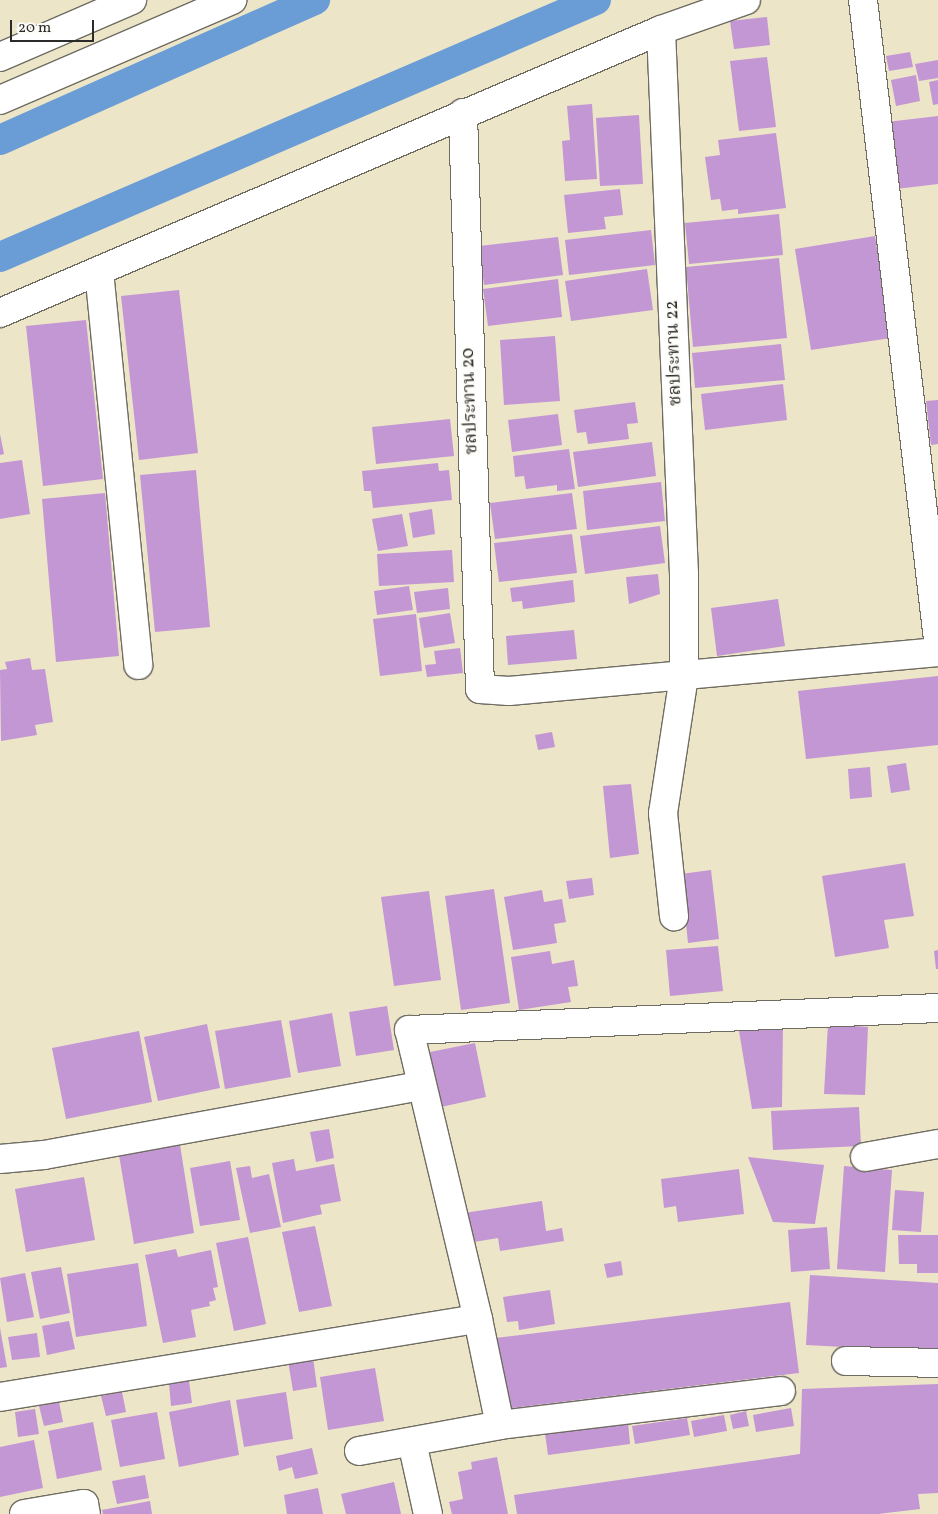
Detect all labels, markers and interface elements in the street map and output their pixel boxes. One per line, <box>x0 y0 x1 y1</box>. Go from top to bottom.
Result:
scale bar <box>12 10 96 42</box>
text: 20 m <box>18 18 51 39</box>
street label: ชลประทาน 22 <box>662 300 688 406</box>
street label: ชลประทาน 20 <box>458 347 484 455</box>

